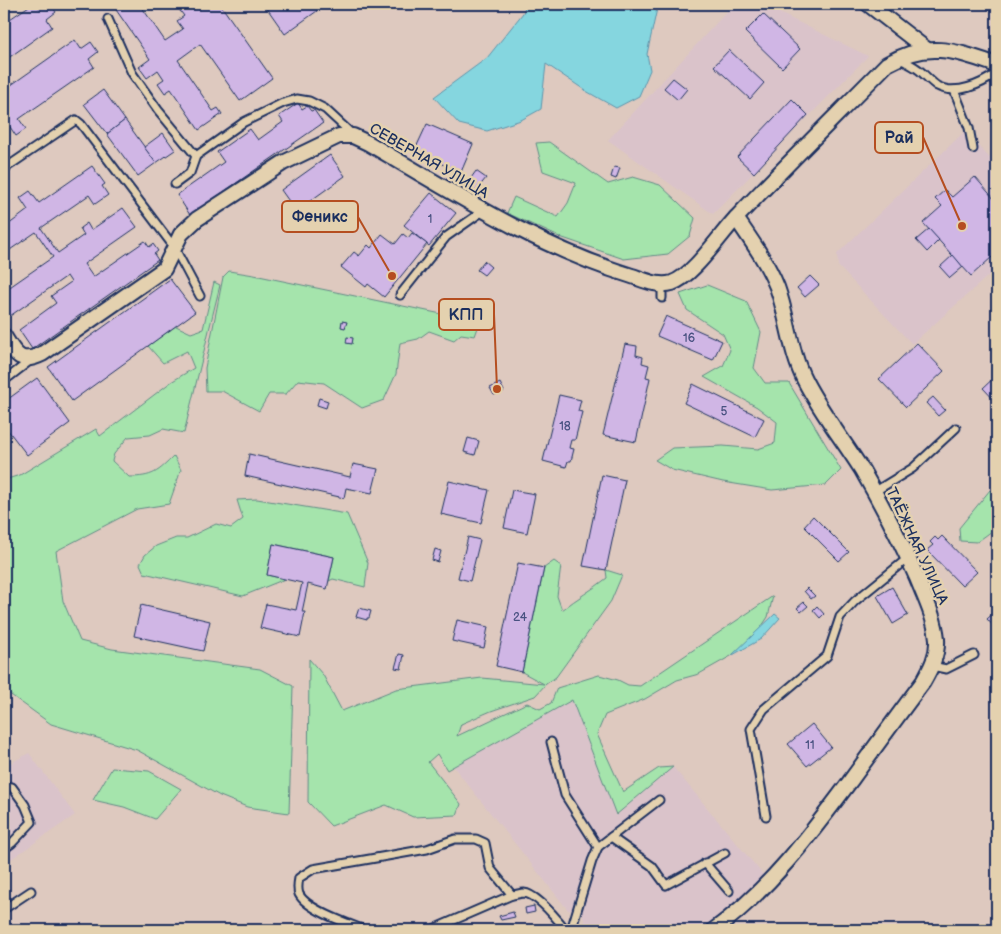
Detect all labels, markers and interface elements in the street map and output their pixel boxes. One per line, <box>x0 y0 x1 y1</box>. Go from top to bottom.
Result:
street label: СЕВЕРНАЯ УЛИЦА <box>366 119 493 203</box>
callout: Рай <box>875 122 923 153</box>
text: Рай <box>885 129 913 148</box>
callout: Феникс <box>282 201 358 232</box>
text: Феникс <box>292 208 348 227</box>
house number: 1 <box>428 212 432 227</box>
callout: КПП <box>439 299 494 330</box>
text: КПП <box>449 306 483 325</box>
house number: 16 <box>683 331 695 346</box>
house number: 5 <box>721 404 728 419</box>
house number: 18 <box>559 419 571 434</box>
street label: ТАЁЖНАЯ УЛИЦА <box>882 484 953 608</box>
house number: 24 <box>513 610 528 625</box>
house number: 11 <box>805 738 815 753</box>

